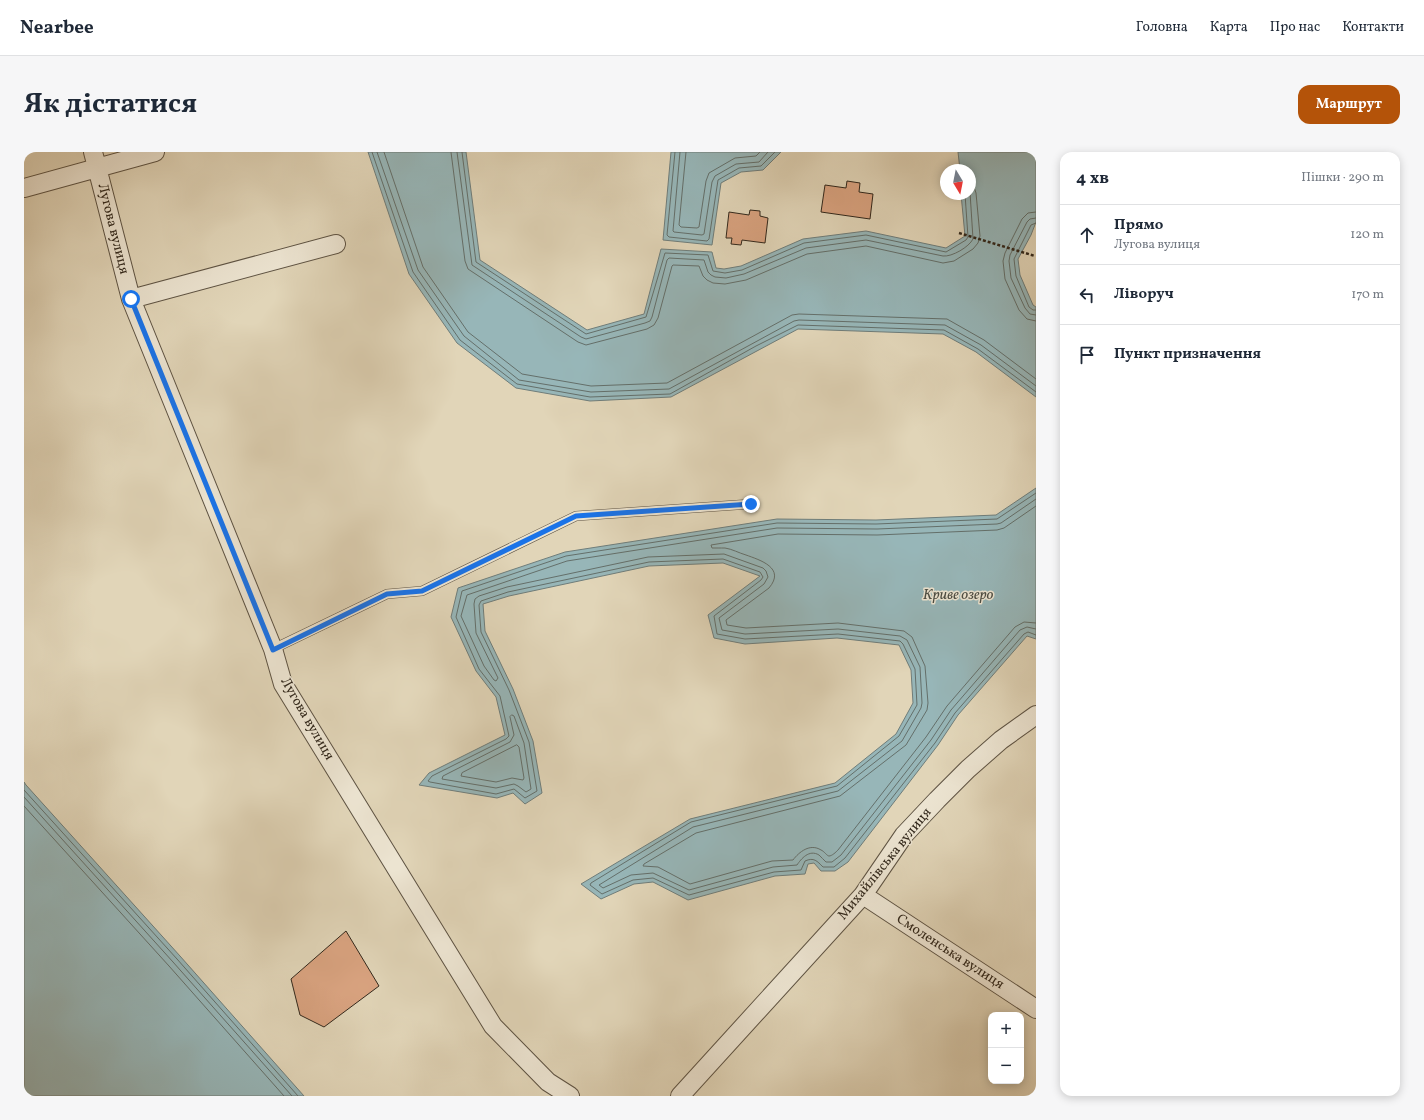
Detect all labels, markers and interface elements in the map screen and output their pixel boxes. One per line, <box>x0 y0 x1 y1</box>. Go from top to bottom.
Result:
text: Nearbee <box>20 15 94 41</box>
text: Головна <box>1136 18 1188 37</box>
text: Карта <box>1210 18 1248 37</box>
text: Про нас <box>1270 18 1320 37</box>
text: Контакти <box>1342 18 1404 37</box>
text: Як дістатися <box>24 85 197 124</box>
button: Маршрут <box>1298 85 1400 124</box>
north arrow <box>940 164 976 200</box>
text: 4 хв <box>1076 167 1109 190</box>
text: Пішки · 290 m <box>1301 169 1384 187</box>
street label: Лугова вулиця <box>93 182 133 276</box>
text: Прямо <box>1114 215 1163 236</box>
icon: ahead <box>1076 224 1098 246</box>
text: 120 m <box>1350 226 1384 244</box>
text: Лугова вулиця <box>1114 236 1200 254</box>
icon: left <box>1076 284 1098 306</box>
text: Ліворуч <box>1114 284 1174 305</box>
text: 170 m <box>1351 286 1384 304</box>
route start <box>122 290 140 308</box>
icon: arrive <box>1076 344 1098 366</box>
text: Пункт призначення <box>1114 344 1261 365</box>
route end <box>742 495 760 513</box>
water label: Криве озеро <box>923 585 993 606</box>
street label: Лугова вулиця <box>276 674 338 764</box>
street label: Михайлівська вулиця <box>834 804 936 924</box>
street label: Смоленська вулиця <box>892 910 1008 994</box>
map controls <box>988 1012 1024 1084</box>
button: + <box>988 1012 1024 1048</box>
button: − <box>988 1048 1024 1084</box>

